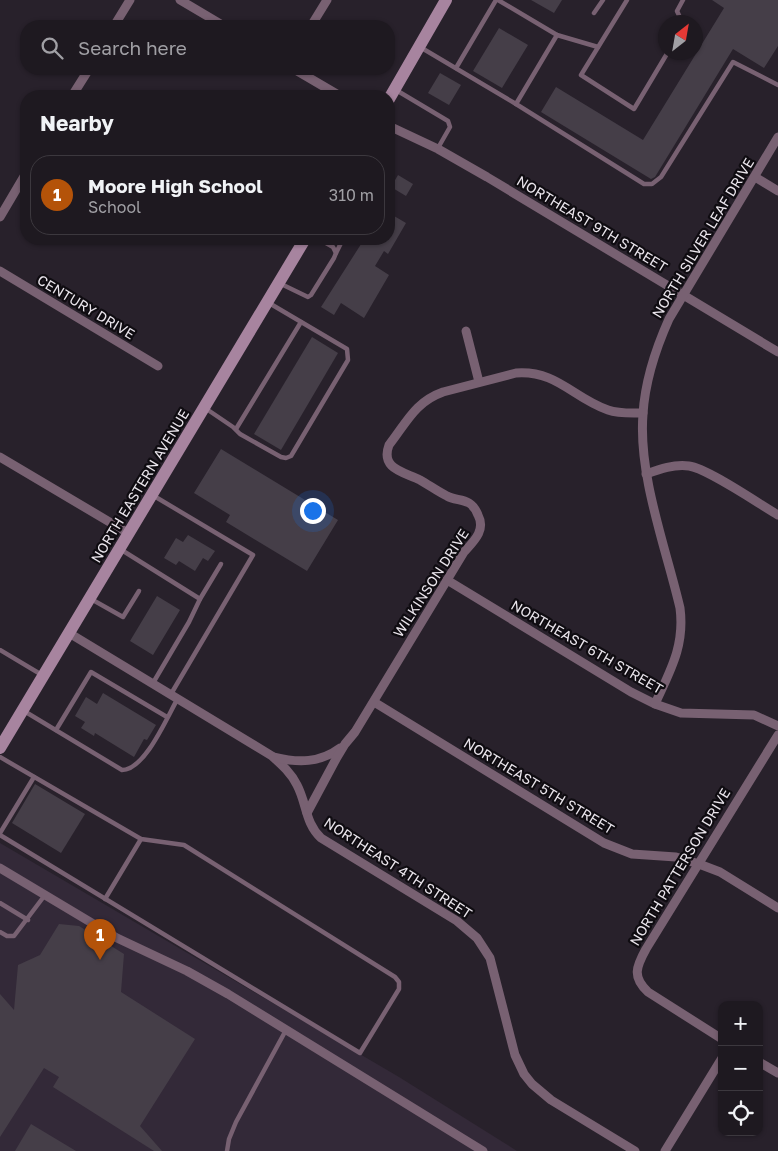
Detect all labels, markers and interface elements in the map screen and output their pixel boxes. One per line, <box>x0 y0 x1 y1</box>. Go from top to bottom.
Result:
north arrow <box>658 15 703 60</box>
search box <box>20 20 395 75</box>
icon: search <box>38 34 66 62</box>
text: Search here <box>78 36 187 59</box>
text: Nearby <box>40 110 114 136</box>
street label: NORTH SILVER LEAF DRIVE <box>648 155 757 321</box>
street label: NORTHEAST 9TH STREET <box>514 172 671 275</box>
text: Moore High School <box>88 174 263 197</box>
text: 1 <box>53 185 61 205</box>
text: 310 m <box>329 185 374 205</box>
text: School <box>88 197 141 217</box>
street label: CENTURY DRIVE <box>34 271 138 342</box>
street label: NORTH EASTERN AVENUE <box>87 406 192 566</box>
your location <box>300 498 326 524</box>
street label: WILKINSON DRIVE <box>389 525 472 640</box>
street label: NORTHEAST 6TH STREET <box>508 596 667 697</box>
street label: NORTHEAST 5TH STREET <box>461 734 618 837</box>
street label: NORTH PATTERSON DRIVE <box>626 785 733 949</box>
street label: NORTHEAST 4TH STREET <box>321 813 476 922</box>
pin: 1 <box>84 919 116 960</box>
map controls <box>718 1001 763 1136</box>
button: + <box>718 1001 763 1046</box>
button: − <box>718 1046 763 1091</box>
button: locate <box>718 1091 763 1136</box>

